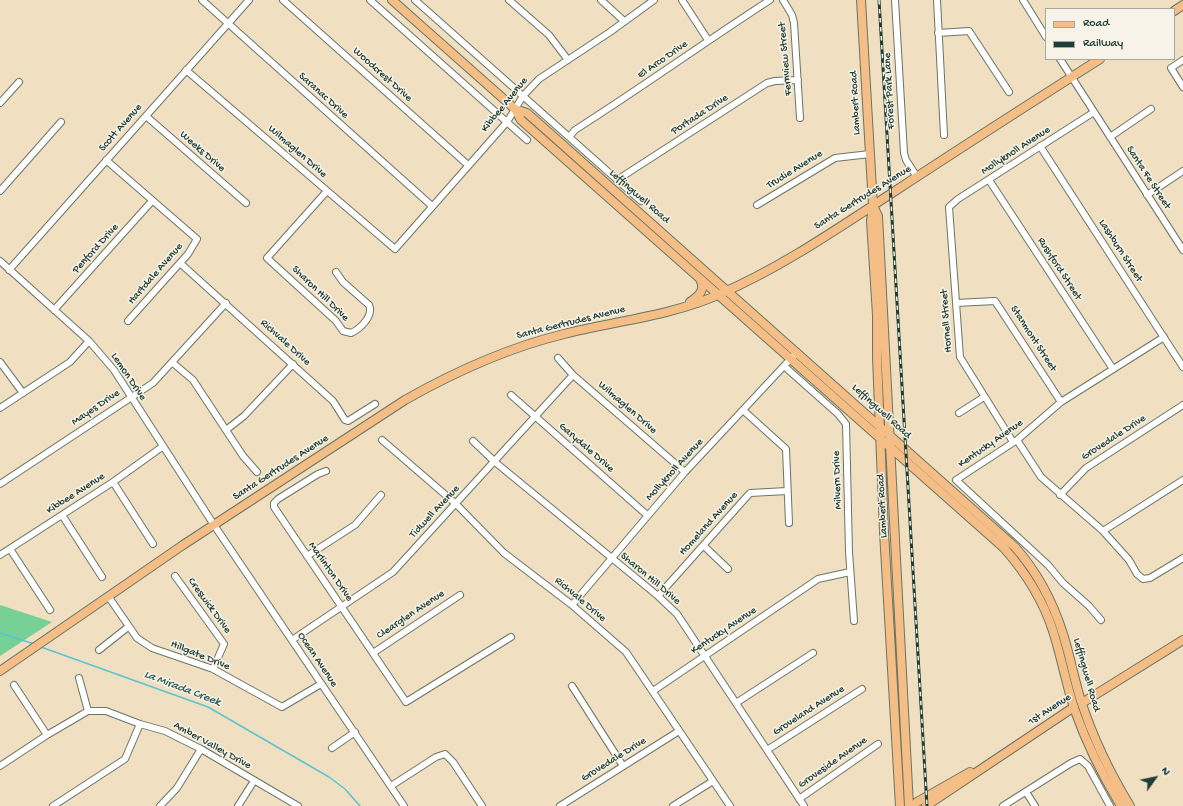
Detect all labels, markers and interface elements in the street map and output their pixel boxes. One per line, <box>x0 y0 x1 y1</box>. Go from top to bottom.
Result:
legend <box>1045 8 1175 60</box>
text: Road <box>1083 17 1109 31</box>
street label: Fernview Street <box>776 22 796 96</box>
text: Railway <box>1083 37 1123 51</box>
street label: El Arco Drive <box>635 38 691 82</box>
street label: Woodcrest Drive <box>349 45 415 105</box>
street label: Forest Park Lane <box>881 52 899 130</box>
street label: Saranac Drive <box>295 70 351 122</box>
street label: Lambert Road <box>848 70 864 136</box>
street label: Kibbee Avenue <box>479 75 531 135</box>
street label: Portada Drive <box>669 92 731 138</box>
street label: Scott Avenue <box>97 101 145 155</box>
street label: Wilmaglen Drive <box>265 123 329 181</box>
street label: Mollyknoll Avenue <box>979 124 1053 178</box>
street label: Weeks Drive <box>176 129 228 175</box>
street label: Santa Fe Street <box>1123 144 1173 212</box>
street label: Trudie Avenue <box>765 148 825 192</box>
street label: Santa Gertrudes Avenue <box>812 163 914 233</box>
street label: Leffingwell Road <box>606 167 672 227</box>
street label: Lashburn Street <box>1095 217 1145 285</box>
street label: Penford Drive <box>70 221 122 277</box>
street label: Rushford Street <box>1034 235 1084 303</box>
street label: Hartdale Avenue <box>126 241 186 307</box>
street label: Sharon Hill Drive <box>289 263 351 325</box>
street label: Hornell Street <box>938 289 956 353</box>
street label: Santa Gertrudes Avenue <box>515 303 627 343</box>
street label: Stanmont Street <box>1007 303 1059 375</box>
street label: Richvale Drive <box>257 317 313 369</box>
street label: Lemon Drive <box>107 350 149 404</box>
street label: Wilmaglen Drive <box>595 379 659 437</box>
street label: Leffingwell Road <box>848 382 914 442</box>
street label: Mayes Drive <box>69 387 123 429</box>
street label: Grovedale Drive <box>1079 412 1149 464</box>
street label: Kentucky Avenue <box>956 417 1026 471</box>
street label: Garydale Drive <box>555 420 617 476</box>
street label: Santa Gertrudes Avenue <box>231 432 331 504</box>
street label: Mollyknoll Avenue <box>643 436 707 504</box>
street label: Milvern Drive <box>830 450 846 510</box>
street label: Kibbee Avenue <box>44 470 108 518</box>
street label: Lambert Road <box>875 473 891 539</box>
street label: Tidwell Avenue <box>407 483 463 541</box>
street label: Homeland Avenue <box>677 489 741 559</box>
street label: Marlinton Drive <box>305 540 355 604</box>
street label: Sharon Hill Drive <box>617 550 683 608</box>
street label: Richvale Drive <box>551 575 609 625</box>
street label: Creswick Drive <box>184 576 234 636</box>
street label: Clearglen Avenue <box>374 587 448 643</box>
street label: Kentucky Avenue <box>689 604 759 658</box>
street label: Ocean Avenue <box>294 630 340 690</box>
street label: Leffingwell Road <box>1069 637 1103 713</box>
street label: Hillgate Drive <box>168 638 232 674</box>
water label: La Mirada Creek <box>142 668 222 710</box>
street label: Groveland Avenue <box>771 683 847 739</box>
street label: 1st Avenue <box>1026 691 1074 729</box>
street label: Amber Valley Drive <box>171 719 253 773</box>
street label: Groveside Avenue <box>796 734 870 792</box>
street label: Grovedale Drive <box>579 735 649 785</box>
north arrow <box>1135 758 1175 798</box>
text: N <box>1158 765 1172 778</box>

